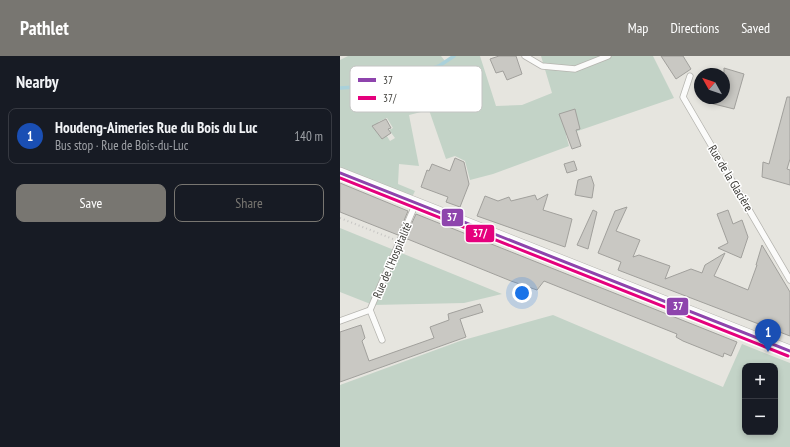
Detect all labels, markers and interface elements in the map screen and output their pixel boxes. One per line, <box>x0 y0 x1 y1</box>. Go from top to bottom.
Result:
text: Pathlet <box>20 16 69 40</box>
text: Map <box>628 19 648 37</box>
text: Directions <box>670 19 719 37</box>
text: Saved <box>741 19 770 37</box>
legend <box>350 66 482 112</box>
north arrow <box>694 68 730 104</box>
text: Nearby <box>16 71 59 93</box>
text: 37 <box>383 73 393 87</box>
text: 37/ <box>383 91 397 105</box>
text: Houdeng-Aimeries Rue du Bois du Luc <box>55 118 257 137</box>
text: 1 <box>27 128 33 145</box>
text: 140 m <box>294 128 323 145</box>
text: Bus stop · Rue de Bois-du-Luc <box>55 137 188 154</box>
street label: Rue de la Glacière <box>705 142 757 214</box>
button: Save <box>16 184 166 222</box>
button: Share <box>174 184 324 222</box>
line badge: 37 <box>441 208 464 227</box>
text: 37 <box>447 210 457 224</box>
street label: Rue de l'Hospitalité <box>369 220 415 300</box>
line badge: 37/ <box>465 224 495 243</box>
text: 37/ <box>473 226 488 240</box>
your location <box>512 283 532 303</box>
line badge: 37 <box>666 297 689 316</box>
text: 37 <box>673 299 683 313</box>
pin: 1 <box>755 319 781 352</box>
map controls <box>742 363 778 435</box>
button: + <box>742 363 778 399</box>
button: − <box>742 399 778 435</box>

